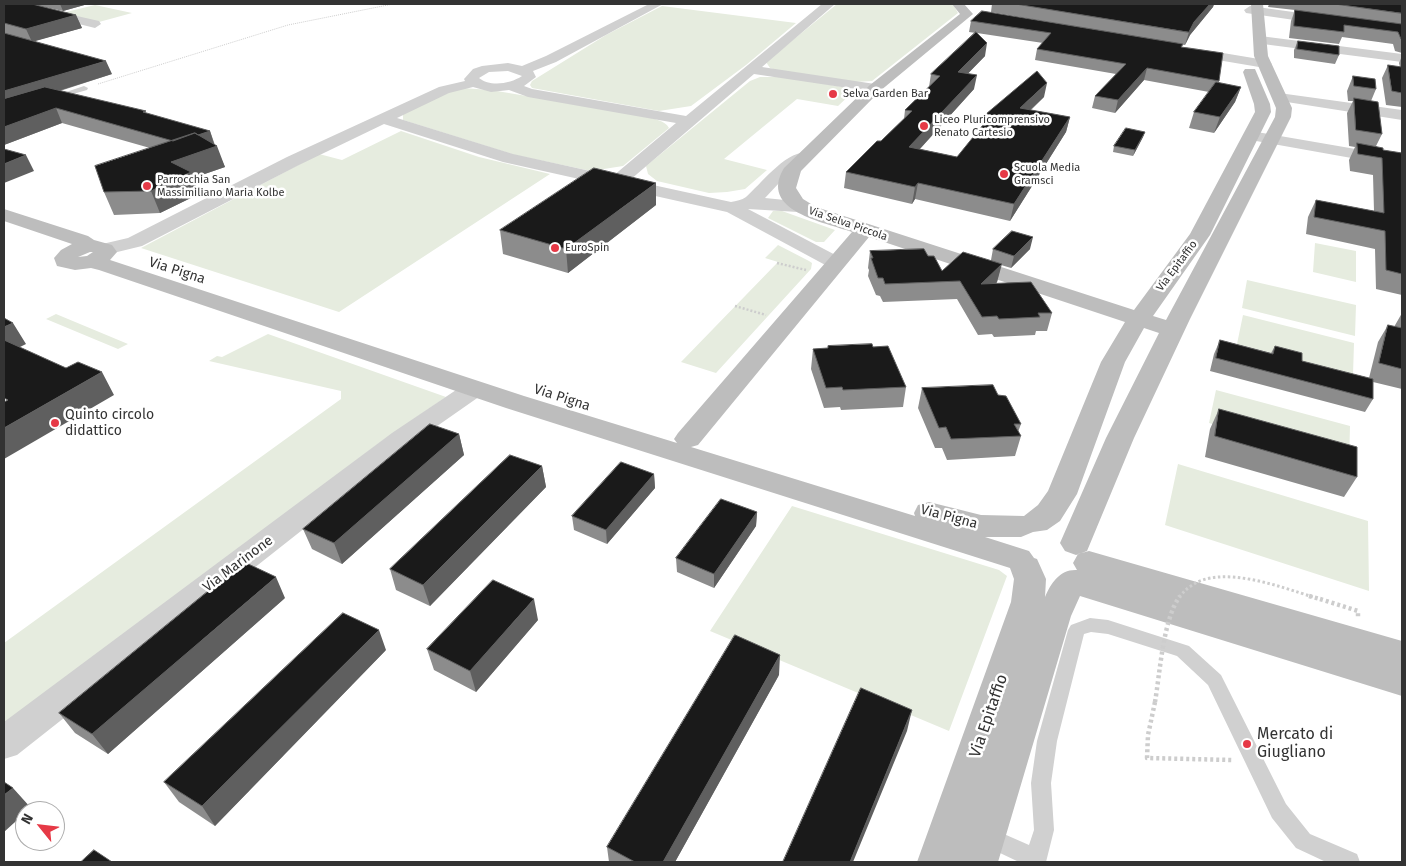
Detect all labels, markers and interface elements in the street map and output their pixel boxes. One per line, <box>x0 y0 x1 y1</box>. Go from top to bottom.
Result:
place label: Selva Garden Bar <box>843 87 928 101</box>
marker: Selva Garden Bar <box>827 88 839 100</box>
place label: Liceo Pluricomprensivo Renato Cartesio <box>934 113 1050 139</box>
marker: Liceo Pluricomprensivo Renato Cartesio <box>918 120 930 132</box>
place label: Scuola Media Gramsci <box>1014 161 1080 187</box>
marker: Scuola Media Gramsci <box>998 168 1010 180</box>
place label: Parrocchia San Massimiliano Maria Kolbe <box>157 173 285 199</box>
marker: Parrocchia San Massimiliano Maria Kolbe <box>141 180 153 192</box>
street label: Via Selva Piccola <box>807 204 889 244</box>
street label: Via Epitaffio <box>1154 238 1200 294</box>
place label: EuroSpin <box>565 241 610 255</box>
marker: EuroSpin <box>549 242 561 254</box>
street label: Via Pigna <box>147 254 207 288</box>
street label: Via Pigna <box>532 381 592 415</box>
place label: Quinto circolo didattico <box>65 407 154 440</box>
marker: Quinto circolo didattico <box>49 417 61 429</box>
street label: Via Pigna <box>919 501 979 533</box>
street label: Via Marinone <box>200 532 276 596</box>
street label: Via Epitaffio <box>966 672 1012 760</box>
place label: Mercato di Giugliano <box>1257 725 1333 763</box>
marker: Mercato di Giugliano <box>1241 738 1253 750</box>
north arrow <box>15 801 65 851</box>
text: N <box>18 811 37 827</box>

